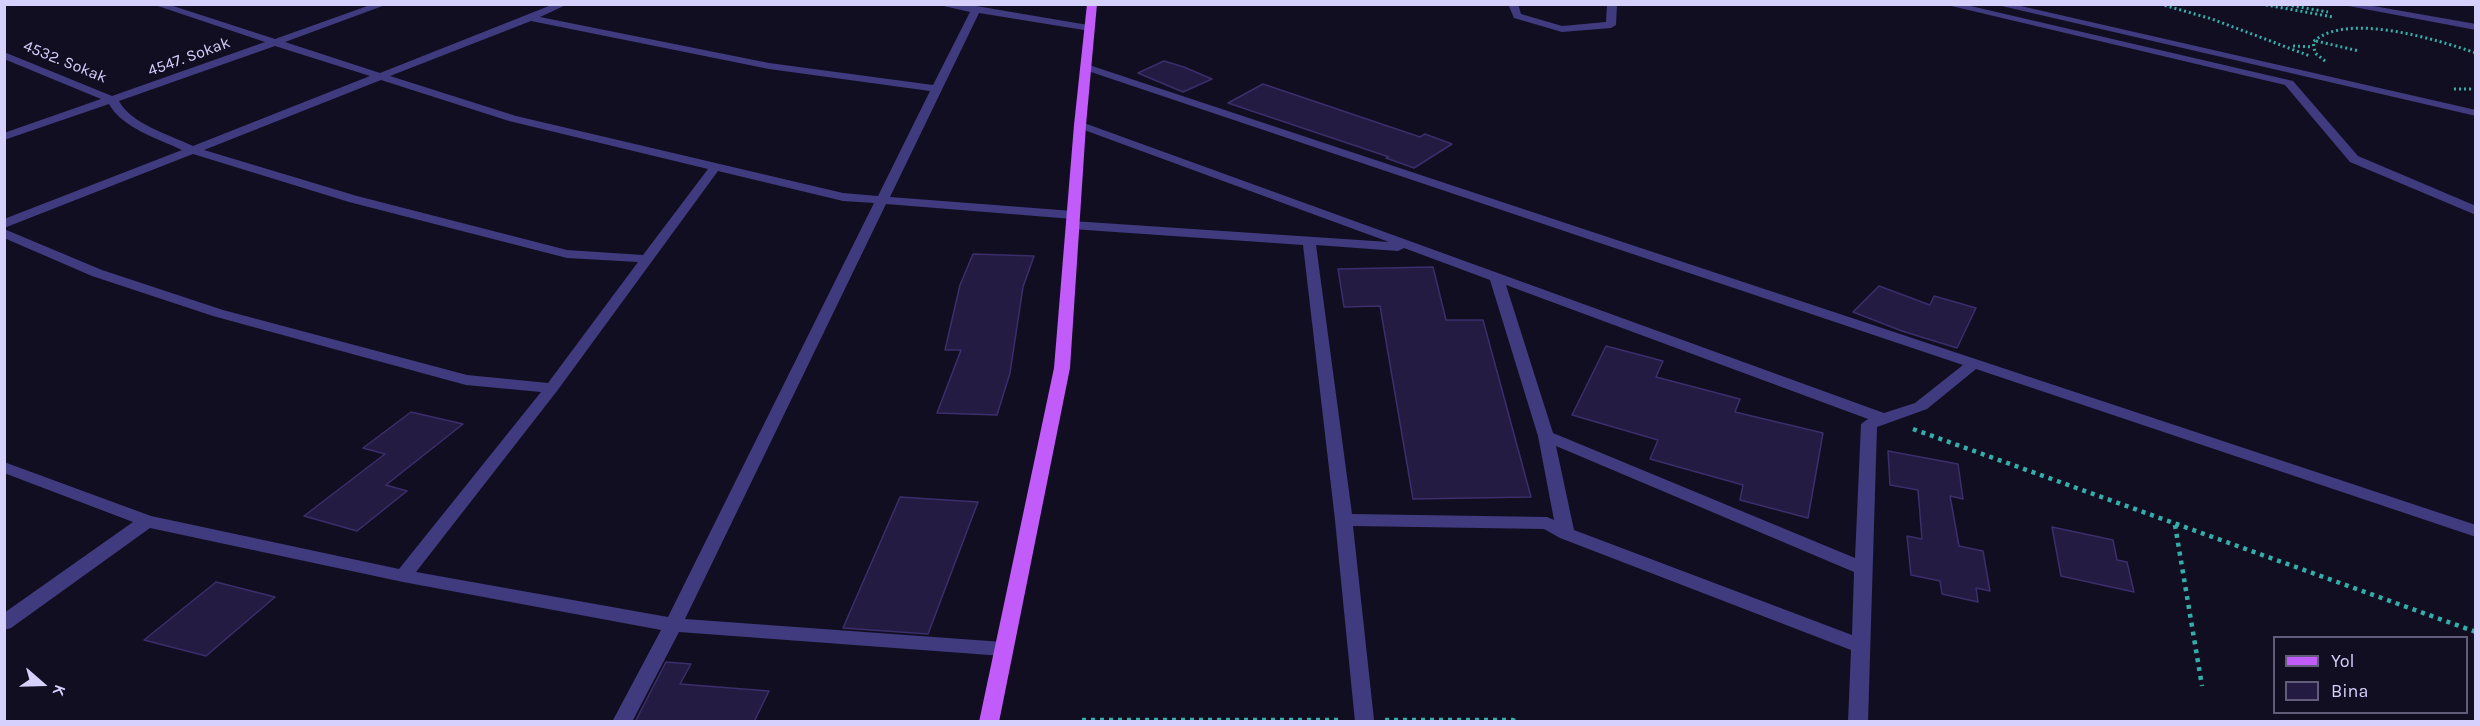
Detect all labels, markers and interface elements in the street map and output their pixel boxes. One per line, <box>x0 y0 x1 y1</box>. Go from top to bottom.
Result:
street label: 4547. Sokak <box>145 33 233 81</box>
street label: 4532. Sokak <box>20 37 110 87</box>
legend <box>2273 636 2468 714</box>
text: Yol <box>2331 650 2355 672</box>
north arrow <box>12 654 72 714</box>
text: Bina <box>2331 680 2368 702</box>
text: K <box>49 682 70 698</box>

